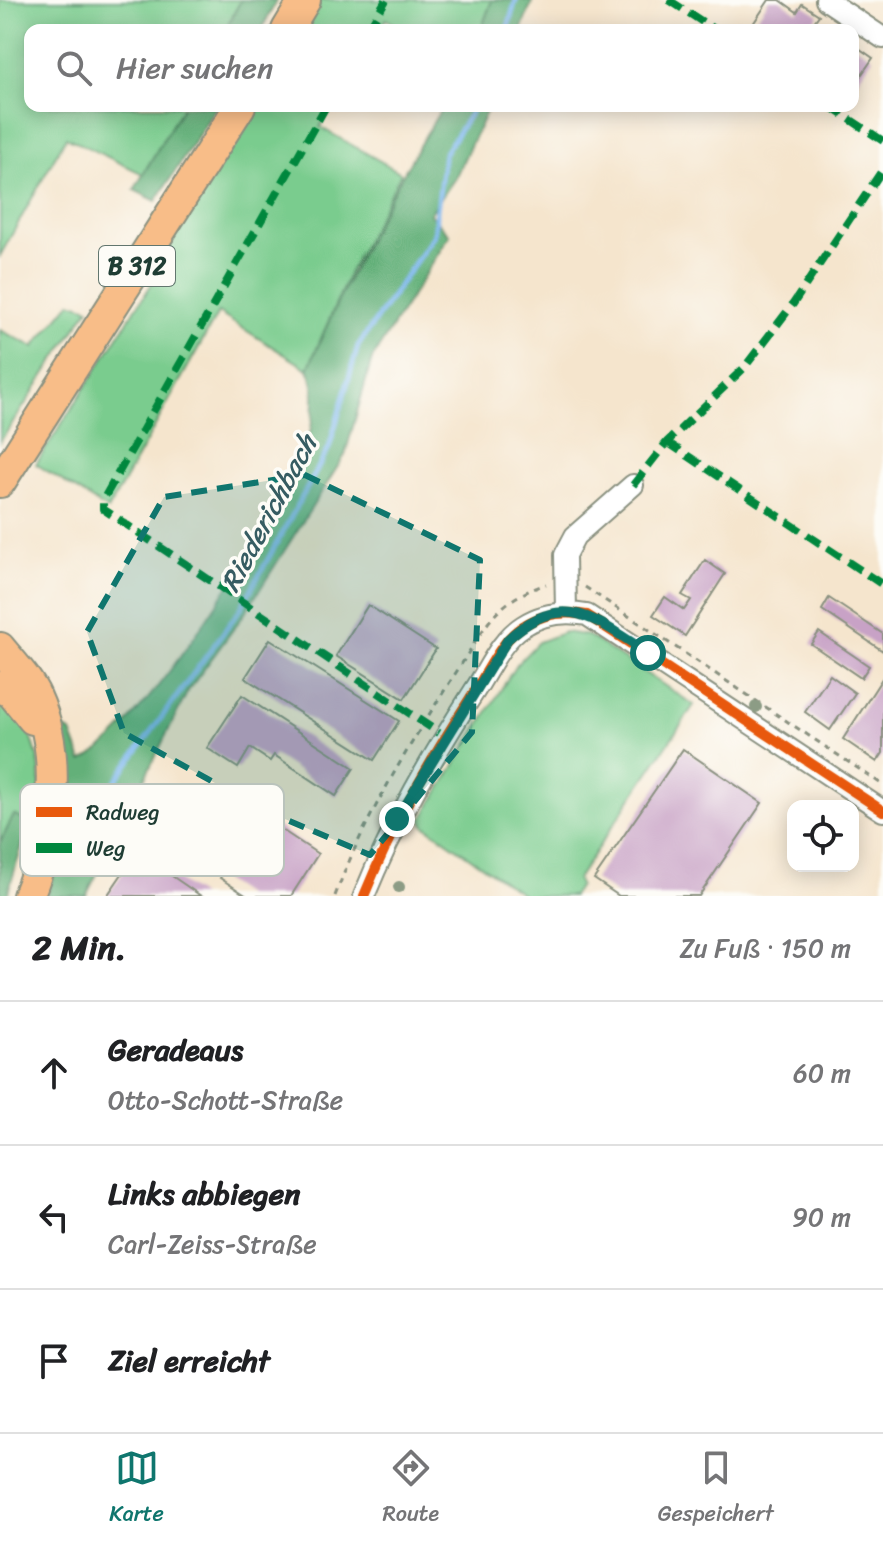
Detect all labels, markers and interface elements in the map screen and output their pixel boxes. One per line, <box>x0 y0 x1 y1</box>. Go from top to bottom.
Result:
search box <box>24 24 859 112</box>
text: Hier suchen <box>116 41 273 95</box>
icon: search <box>52 46 96 90</box>
road number: B 312 <box>99 246 175 286</box>
water label: Riederichbach <box>206 423 332 601</box>
route start <box>630 635 666 671</box>
legend <box>20 784 284 876</box>
text: Radweg <box>86 793 160 832</box>
map controls <box>787 800 859 872</box>
button: locate <box>787 800 859 872</box>
route end <box>379 801 415 837</box>
text: Weg <box>86 829 125 868</box>
text: 2 Min. <box>32 918 126 978</box>
text: Zu Fuß · 150 m <box>679 925 851 971</box>
text: Geradeaus <box>108 1023 243 1077</box>
text: 60 m <box>793 1050 851 1096</box>
icon: ahead <box>32 1051 76 1095</box>
text: Otto-Schott-Straße <box>108 1077 343 1123</box>
text: Links abbiegen <box>108 1167 300 1221</box>
text: 90 m <box>792 1194 851 1240</box>
icon: left <box>32 1195 76 1239</box>
text: Carl-Zeiss-Straße <box>108 1221 317 1267</box>
text: Ziel erreicht <box>108 1334 270 1388</box>
icon: arrive <box>32 1339 76 1383</box>
tab: Karte <box>109 1446 164 1533</box>
tab: Route <box>382 1446 439 1533</box>
tab: Gespeichert <box>658 1446 774 1533</box>

